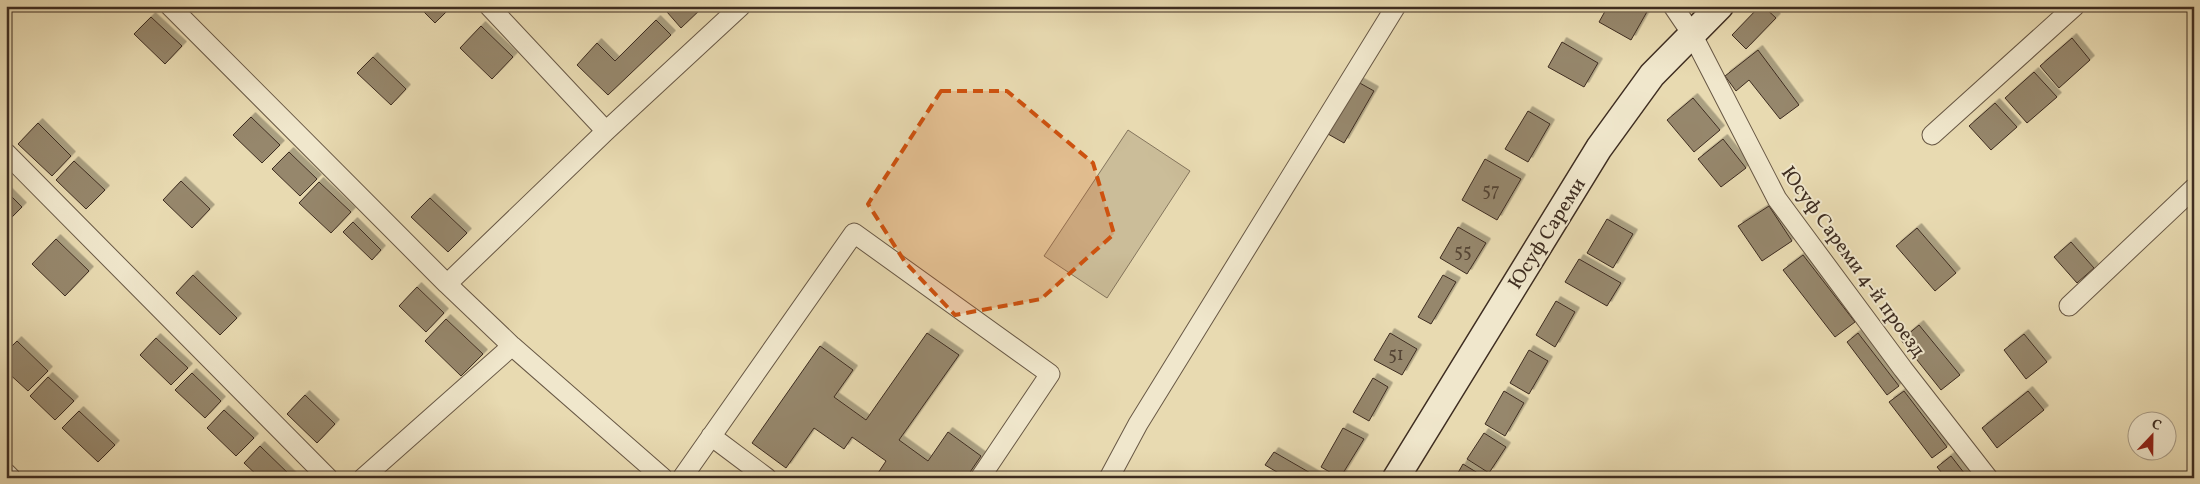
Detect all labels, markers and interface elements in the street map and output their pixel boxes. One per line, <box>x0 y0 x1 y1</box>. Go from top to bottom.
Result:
street label: Юсуф Сареми 4-й проезд <box>1773 161 1931 363</box>
street label: Юсуф Сареми <box>1502 173 1593 295</box>
house number: 57 <box>1482 179 1500 204</box>
house number: 55 <box>1454 240 1472 265</box>
house number: 51 <box>1388 343 1404 368</box>
north arrow <box>2128 412 2178 462</box>
text: С <box>2149 415 2164 436</box>

